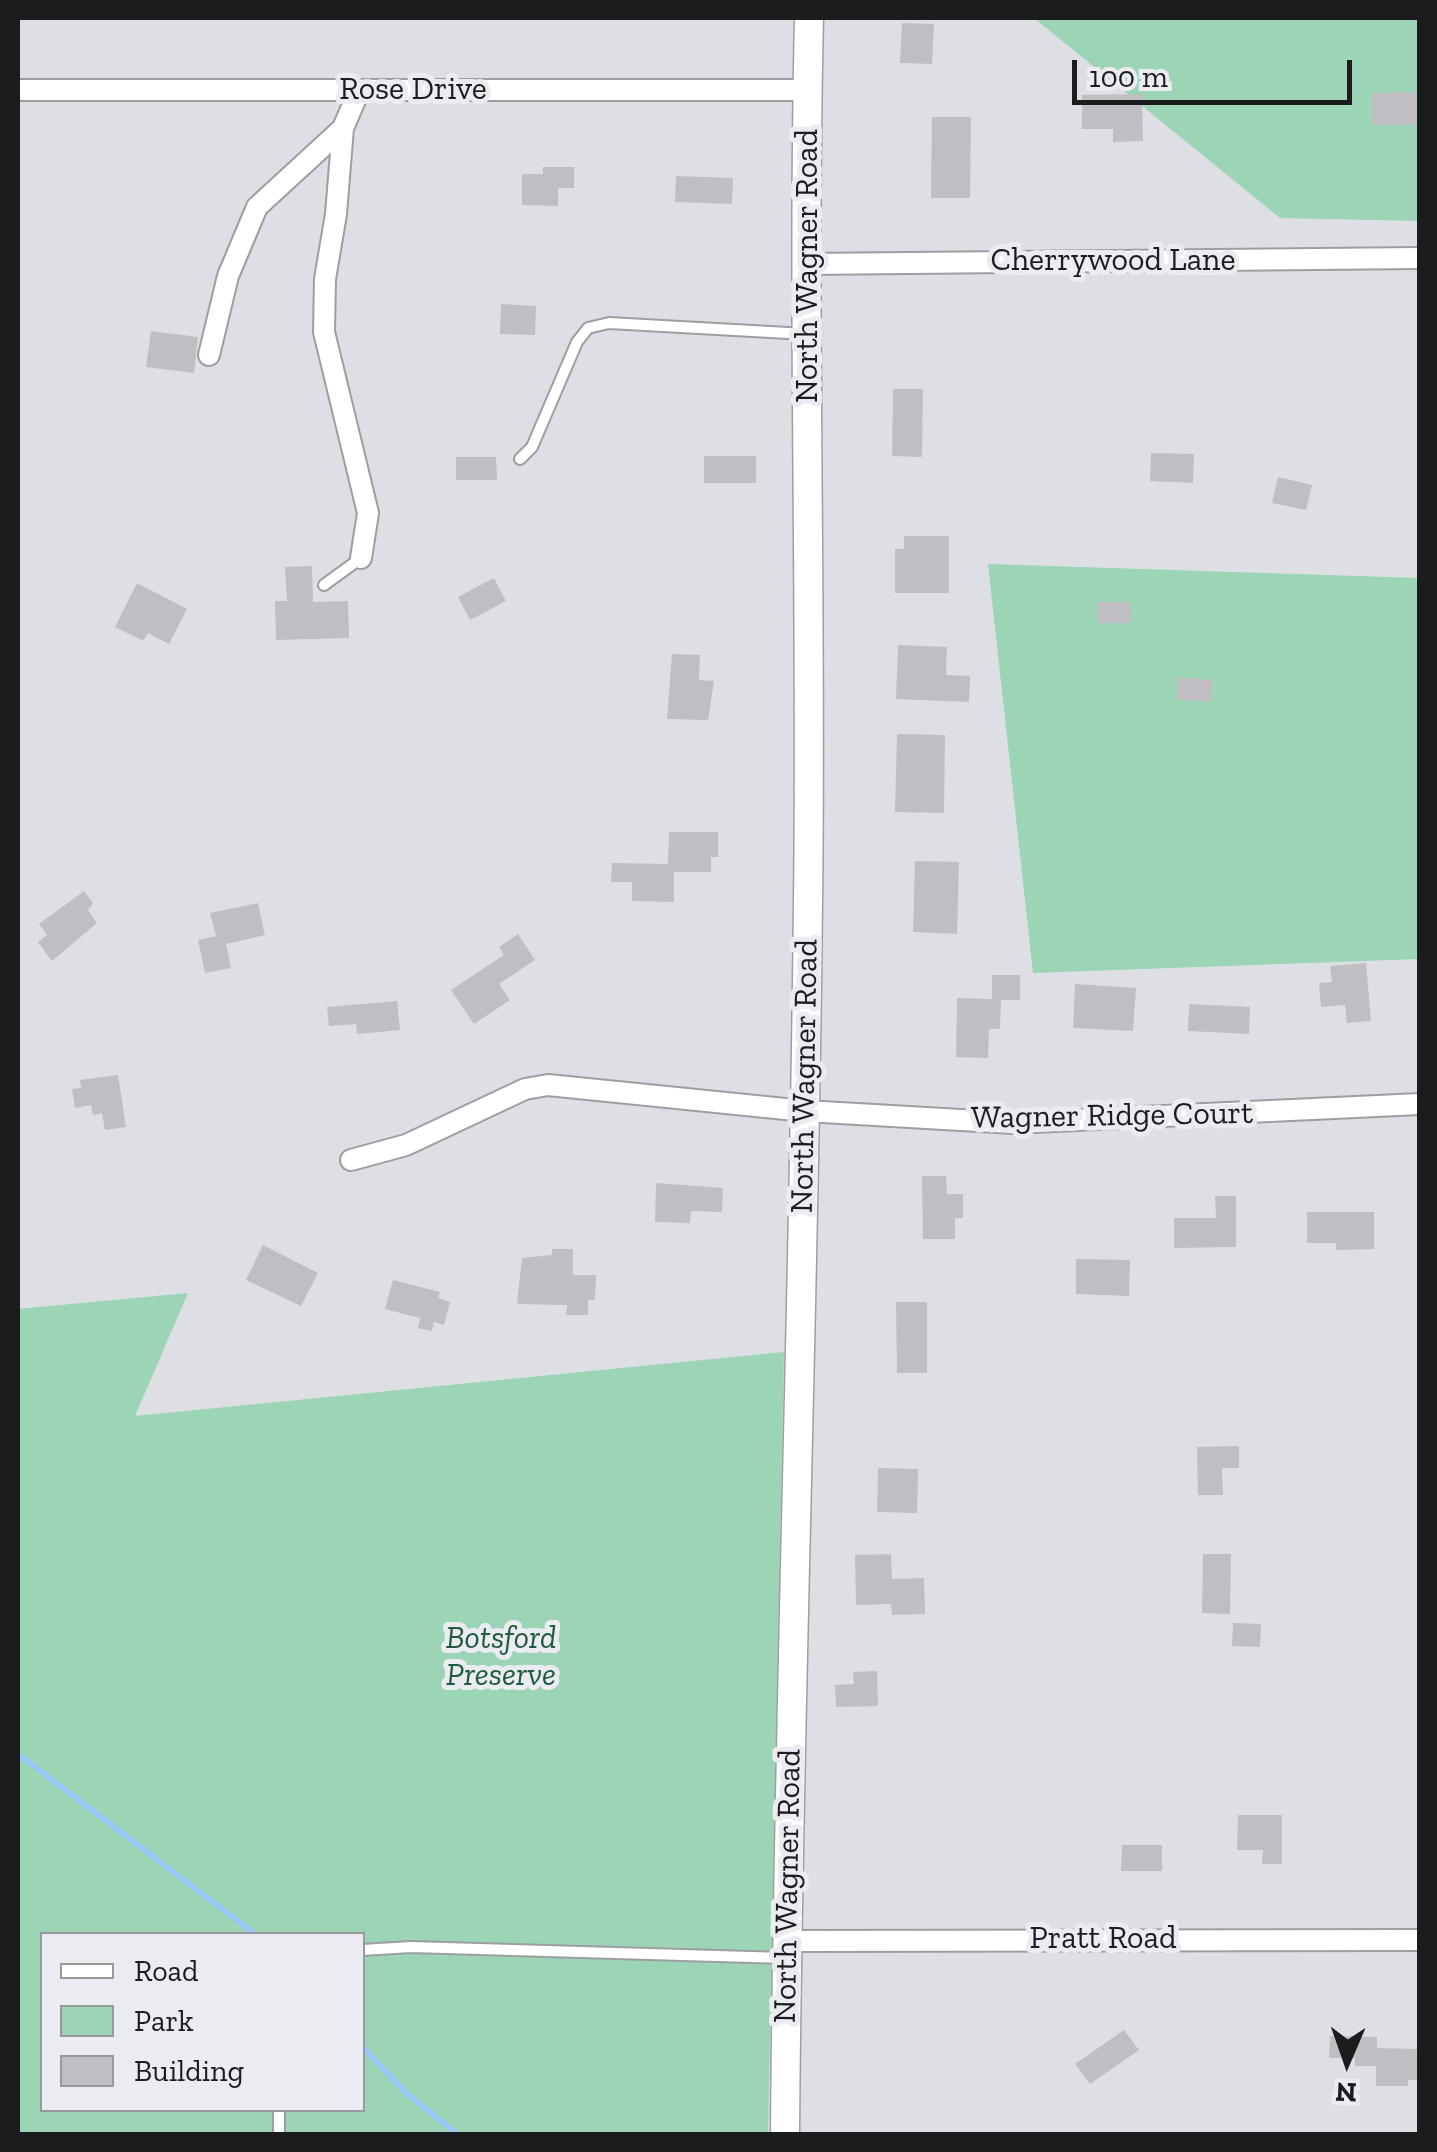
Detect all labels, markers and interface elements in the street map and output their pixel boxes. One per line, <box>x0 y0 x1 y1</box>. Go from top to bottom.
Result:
scale bar <box>1077 40 1357 102</box>
text: 100 m <box>1089 59 1168 95</box>
street label: Rose Drive <box>339 71 487 109</box>
street label: North Wagner Road <box>789 129 827 403</box>
street label: Cherrywood Lane <box>991 242 1235 280</box>
street label: North Wagner Road <box>783 939 827 1213</box>
street label: Wagner Ridge Court <box>971 1094 1253 1138</box>
park label: Botsford Preserve <box>446 1620 556 1695</box>
street label: North Wagner Road <box>766 1749 810 2023</box>
street label: Pratt Road <box>1029 1920 1177 1958</box>
legend <box>40 1932 365 2112</box>
text: Road <box>134 1953 199 1989</box>
text: Park <box>134 2003 194 2039</box>
north arrow <box>1297 2012 1397 2112</box>
text: Building <box>134 2053 244 2089</box>
text: N <box>1335 2076 1357 2109</box>

